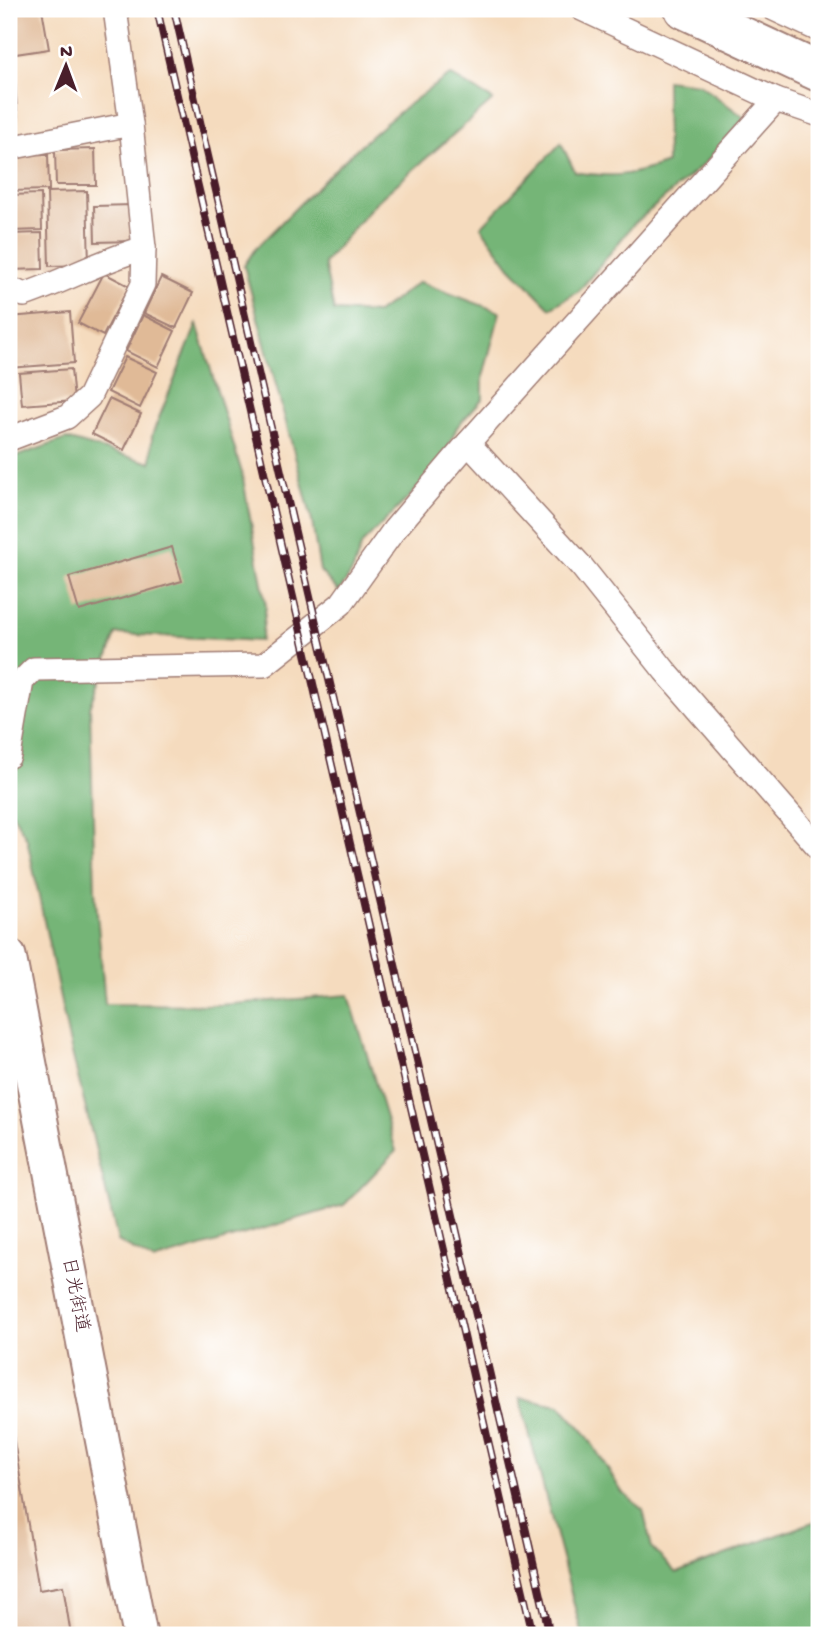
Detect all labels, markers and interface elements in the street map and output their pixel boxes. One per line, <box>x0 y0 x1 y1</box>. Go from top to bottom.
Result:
north arrow <box>32 32 102 102</box>
text: N <box>60 41 73 64</box>
street label: 日光街道 <box>55 1255 94 1335</box>

